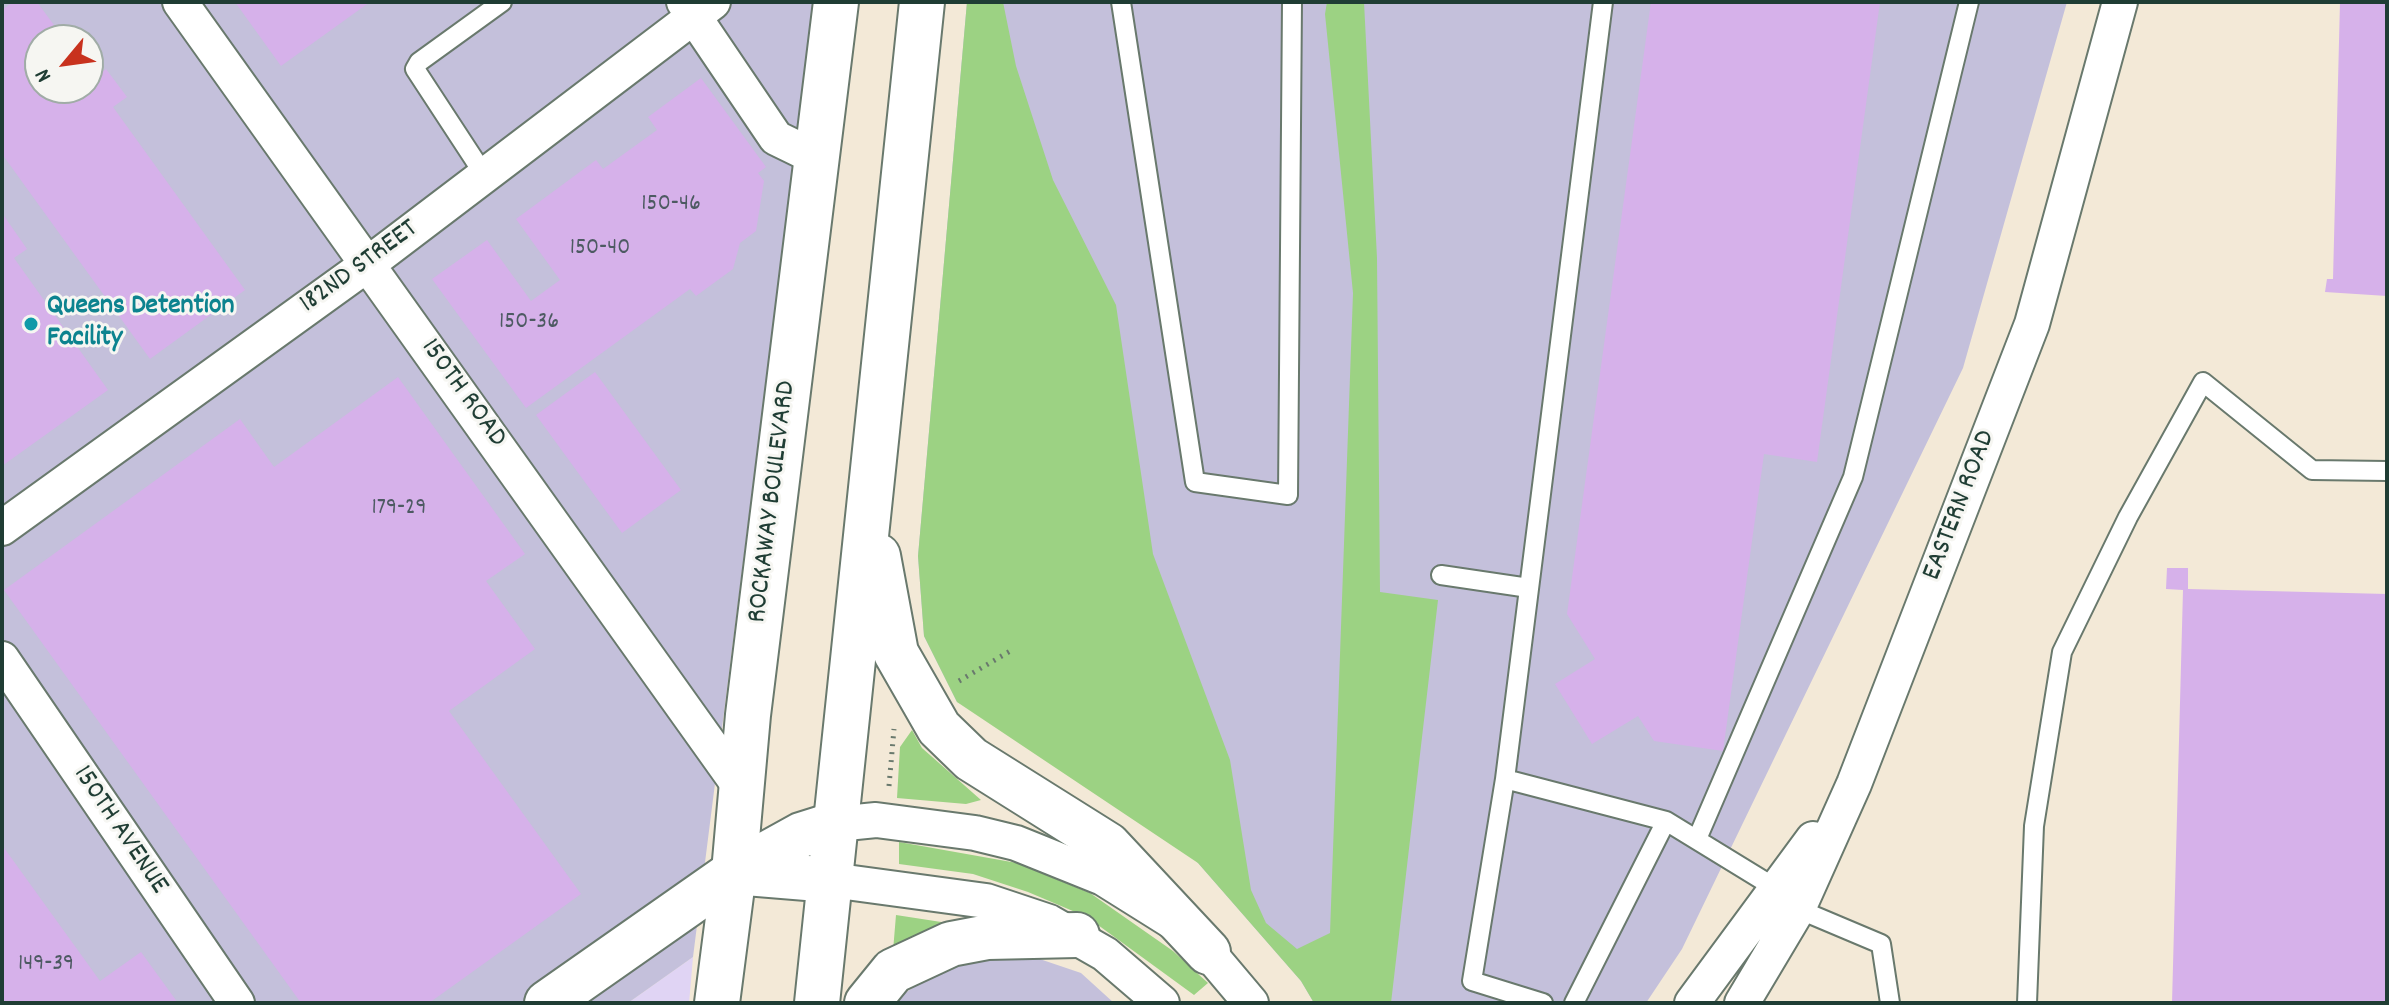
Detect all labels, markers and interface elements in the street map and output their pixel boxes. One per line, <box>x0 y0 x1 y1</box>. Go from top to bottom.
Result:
north arrow <box>24 24 104 104</box>
text: N <box>28 63 61 87</box>
house number: 150-46 <box>641 192 701 220</box>
street label: 182ND STREET <box>294 214 426 322</box>
house number: 150-40 <box>570 236 630 264</box>
place label: Queens Detention Facility <box>47 291 234 357</box>
house number: 150-36 <box>499 310 559 338</box>
marker: Queens Detention Facility <box>22 315 40 333</box>
street label: 150TH ROAD <box>411 333 513 455</box>
street label: ROCKAWAY BOULEVARD <box>742 379 806 625</box>
street label: EASTERN ROAD <box>1917 426 2005 586</box>
house number: 179-29 <box>371 496 427 524</box>
street label: 150TH AVENUE <box>64 760 174 902</box>
house number: 149-39 <box>18 952 74 980</box>

